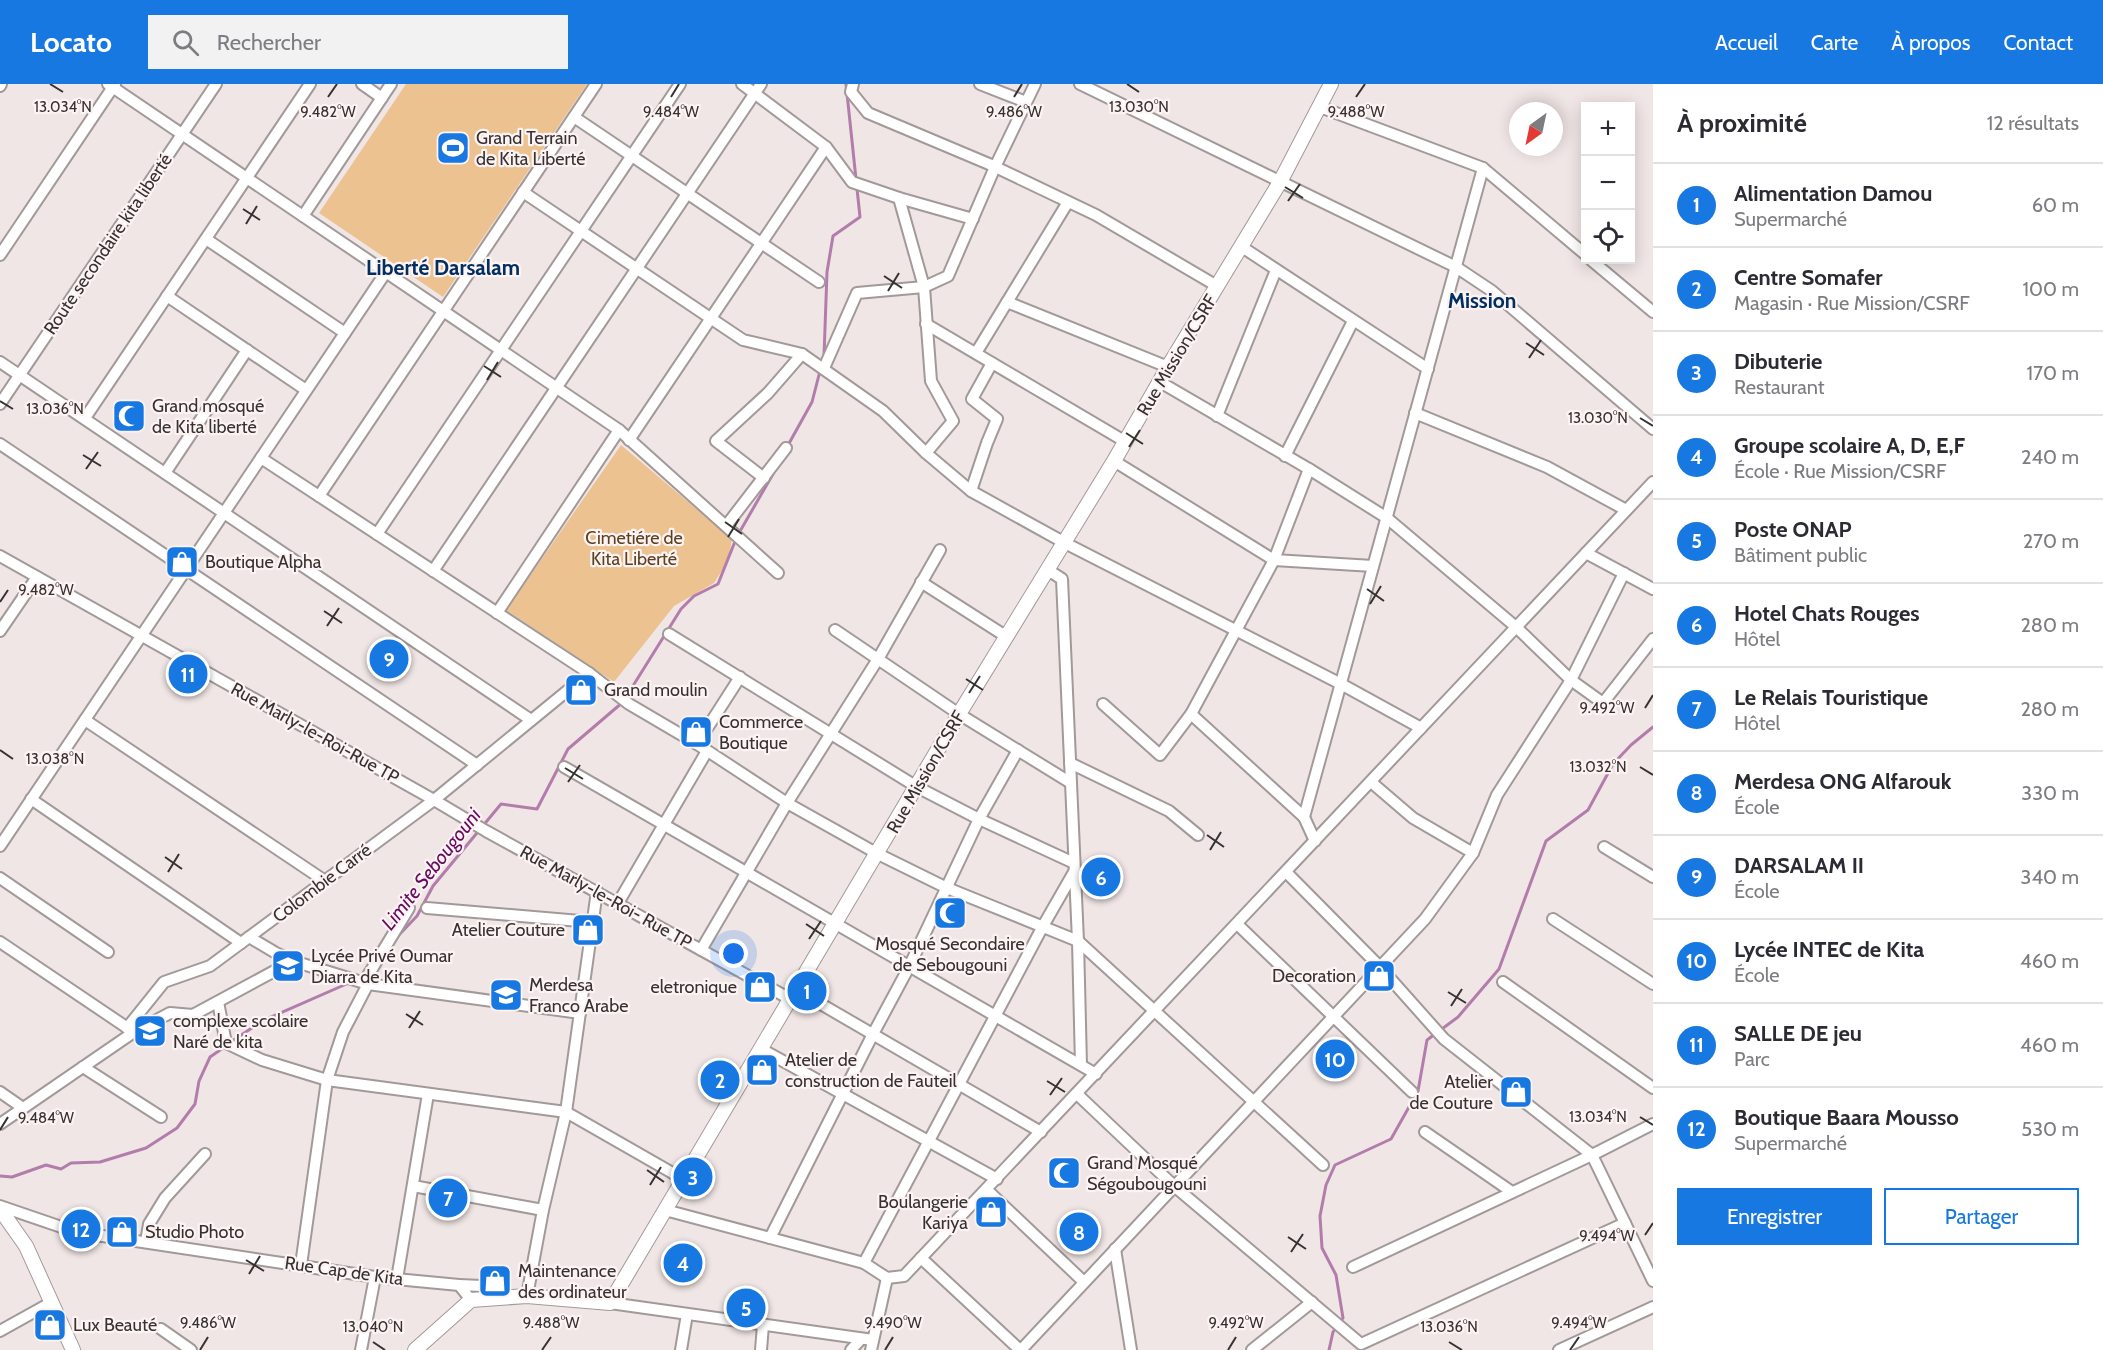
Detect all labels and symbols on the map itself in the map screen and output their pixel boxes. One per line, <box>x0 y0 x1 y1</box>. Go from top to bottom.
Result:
text: 13.034°N <box>34 98 92 116</box>
text: 13.030°N <box>1109 98 1169 116</box>
north arrow <box>1509 102 1563 156</box>
text: 9.482°W <box>300 103 357 121</box>
text: 9.484°W <box>643 103 700 121</box>
text: 9.486°W <box>986 103 1043 121</box>
text: 9.488°W <box>1328 103 1385 121</box>
place label: Grand Terrain de Kita Liberté <box>476 127 585 170</box>
sports icon: Grand Terrain de Kita Liberté <box>435 130 471 166</box>
street label: Route secondaire kita liberté <box>39 149 177 339</box>
district label: Liberté Darsalam <box>366 255 520 280</box>
district label: Mission <box>1448 288 1516 313</box>
street label: Rue Mission/CSRF <box>1132 290 1222 420</box>
place label: Grand mosqué de Kita liberté <box>152 395 264 438</box>
mosque icon: Grand mosqué de Kita liberté <box>111 398 147 434</box>
text: 13.036°N <box>26 400 84 418</box>
text: 13.030°N <box>1568 409 1628 427</box>
park label: Cimetiére de Kita Liberté <box>585 527 683 570</box>
shop icon: Boutique Alpha <box>164 544 200 580</box>
place label: Boutique Alpha <box>205 551 322 573</box>
text: 9.482°W <box>18 581 75 599</box>
pin: 9 <box>370 636 408 682</box>
pin: 11 <box>168 652 207 696</box>
shop icon: Grand moulin <box>563 672 599 708</box>
street label: Rue Marly-le-Roi-Rue TP <box>227 678 403 788</box>
place label: Grand moulin <box>604 679 708 701</box>
text: 9.492°W <box>1580 699 1635 717</box>
street label: Rue Mission/CSRF <box>882 706 970 837</box>
place label: Commerce Boutique <box>719 711 803 754</box>
shop icon: Commerce Boutique <box>678 714 714 750</box>
text: 13.038°N <box>26 750 84 768</box>
text: 13.032°N <box>1569 758 1627 776</box>
water label: Limite Sebougouni <box>376 803 486 935</box>
street label: Colombie Carré <box>268 839 376 927</box>
street label: Rue Marly-le-Roi- Rue TP <box>516 841 696 953</box>
pin: 6 <box>1082 854 1120 900</box>
mosque icon: Mosqué Secondaire de Sebougouni <box>932 895 968 931</box>
shop icon: Atelier Couture <box>570 912 606 948</box>
place label: Atelier Couture <box>452 919 565 941</box>
place label: Mosqué Secondaire de Sebougouni <box>875 933 1025 976</box>
your location <box>719 939 748 968</box>
place label: Lycée Privé Oumar Diarra de Kita <box>311 945 453 988</box>
school or university icon: Lycée Privé Oumar Diarra de Kita <box>270 948 306 984</box>
shop icon: Decoration <box>1361 958 1397 994</box>
place label: Decoration <box>1272 965 1356 987</box>
pin: 1 <box>788 968 826 1014</box>
shop icon: eletronique <box>742 969 778 1005</box>
place label: Merdesa Franco Arabe <box>529 974 628 1017</box>
place label: eletronique <box>650 976 737 998</box>
school or university icon: Merdesa Franco Arabe <box>488 977 524 1013</box>
place label: complexe scolaire Naré de kita <box>173 1010 308 1053</box>
school or university icon: complexe scolaire Naré de kita <box>132 1013 168 1049</box>
pin: 10 <box>1316 1036 1354 1082</box>
place label: Atelier de construction de Fauteil <box>785 1049 957 1092</box>
shop icon: Atelier de construction de Fauteil <box>744 1052 780 1088</box>
pin: 2 <box>700 1058 740 1102</box>
place label: Atelier de Couture <box>1409 1071 1493 1114</box>
shop icon: Atelier de Couture <box>1498 1074 1534 1110</box>
text: 13.034°N <box>1569 1108 1627 1126</box>
text: 9.484°W <box>18 1109 75 1127</box>
place label: Grand Mosqué Ségoubougouni <box>1087 1152 1207 1195</box>
pin: 3 <box>674 1154 712 1200</box>
mosque icon: Grand Mosqué Ségoubougouni <box>1046 1155 1082 1191</box>
pin: 7 <box>428 1176 468 1220</box>
place label: Boulangerie Kariya <box>878 1191 968 1234</box>
shop icon: Boulangerie Kariya <box>973 1194 1009 1230</box>
pin: 12 <box>62 1206 100 1252</box>
pin: 8 <box>1060 1210 1098 1254</box>
shop icon: Studio Photo <box>104 1214 140 1250</box>
place label: Studio Photo <box>145 1221 244 1243</box>
text: 9.494°W <box>1579 1227 1636 1245</box>
pin: 4 <box>664 1240 702 1286</box>
street label: Rue Cap de Kita <box>283 1252 405 1290</box>
place label: Maintenance des ordinateur <box>518 1260 627 1303</box>
shop icon: Maintenance des ordinateur <box>477 1263 513 1299</box>
pin: 5 <box>726 1286 766 1330</box>
shop icon: Lux Beauté <box>32 1307 68 1343</box>
place label: Lux Beauté <box>73 1314 157 1336</box>
text: 9.486°W <box>180 1314 237 1332</box>
text: 9.488°W <box>523 1314 580 1332</box>
text: 9.490°W <box>864 1314 923 1332</box>
text: 9.492°W <box>1209 1314 1264 1332</box>
text: 9.494°W <box>1551 1314 1608 1332</box>
text: 13.040°N <box>343 1318 403 1336</box>
text: 13.036°N <box>1420 1318 1478 1336</box>

